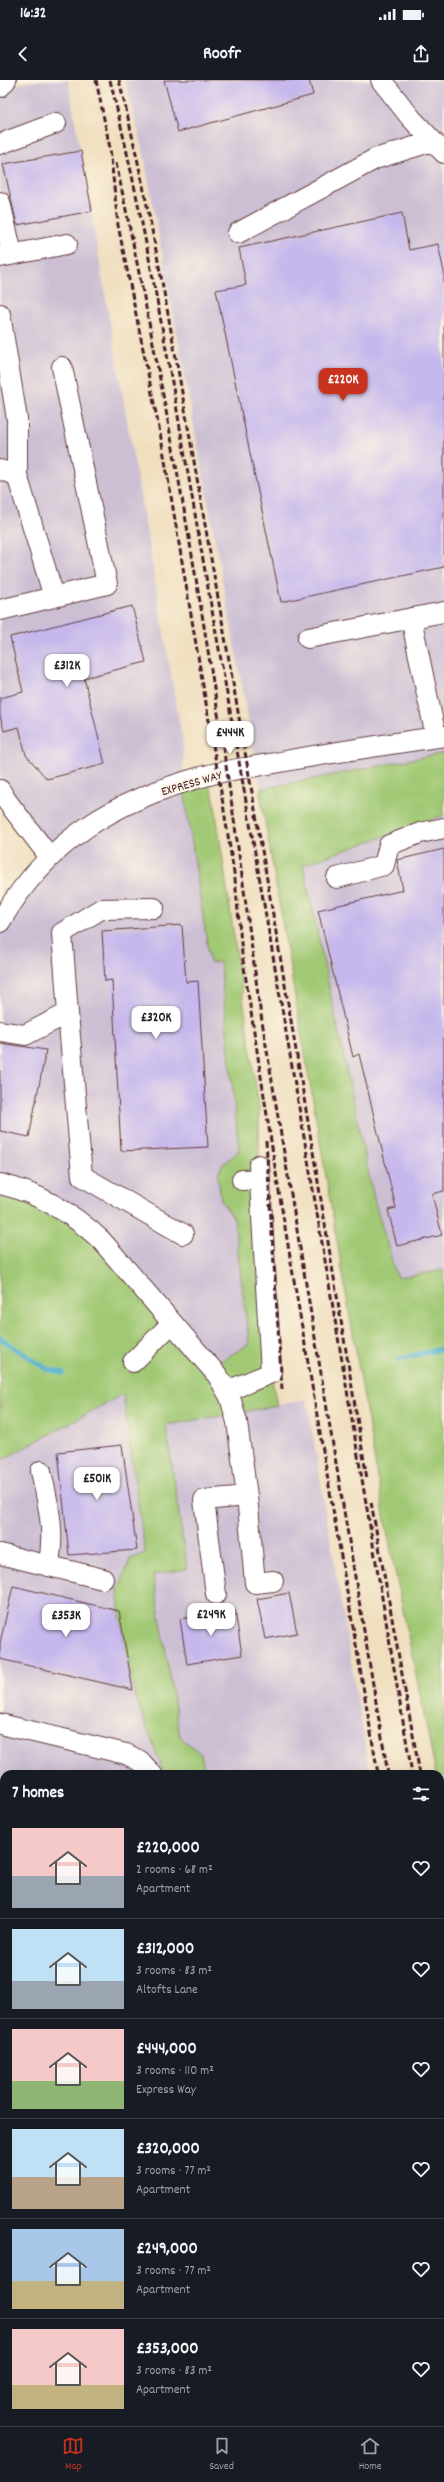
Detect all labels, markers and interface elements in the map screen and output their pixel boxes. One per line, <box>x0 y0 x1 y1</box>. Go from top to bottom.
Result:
text: 16:32 <box>20 3 46 25</box>
text: Roofr <box>203 42 241 67</box>
icon: back <box>12 43 34 65</box>
icon: share <box>410 43 432 65</box>
pin: £220K <box>315 368 371 402</box>
text: £220K <box>328 371 358 390</box>
pin: £312K <box>39 654 95 688</box>
text: £312K <box>54 657 80 676</box>
pin: £444K <box>202 721 258 755</box>
text: £444K <box>216 724 244 743</box>
street label: EXPRESS WAY <box>159 766 225 802</box>
pin: £320K <box>128 1006 184 1040</box>
text: £320K <box>140 1009 172 1028</box>
pin: £501K <box>69 1467 125 1501</box>
text: £501K <box>83 1470 111 1489</box>
pin: £249K <box>183 1603 239 1637</box>
pin: £353K <box>38 1604 94 1638</box>
text: £249K <box>196 1606 226 1625</box>
text: £353K <box>51 1607 81 1626</box>
text: 7 homes <box>12 1782 64 1806</box>
icon: filters <box>410 1783 432 1805</box>
text: £220,000 <box>136 1837 200 1861</box>
icon: home <box>44 1844 92 1892</box>
icon: heart <box>410 1857 432 1879</box>
text: 2 rooms · 68 m² <box>136 1861 213 1880</box>
text: Apartment <box>136 1880 190 1899</box>
text: £312,000 <box>136 1938 194 1962</box>
icon: home <box>44 1945 92 1993</box>
icon: heart <box>410 1958 432 1980</box>
text: 3 rooms · 83 m² <box>136 1962 212 1981</box>
text: Altofts Lane <box>136 1981 198 2000</box>
text: £444,000 <box>136 2038 197 2062</box>
icon: home <box>44 2045 92 2093</box>
icon: heart <box>410 2058 432 2080</box>
text: 3 rooms · 110 m² <box>136 2062 214 2081</box>
text: Express Way <box>136 2081 196 2100</box>
text: £320,000 <box>136 2138 200 2162</box>
icon: home <box>44 2145 92 2193</box>
icon: heart <box>410 2158 432 2180</box>
text: 3 rooms · 77 m² <box>136 2162 211 2181</box>
text: Apartment <box>136 2181 190 2200</box>
text: £249,000 <box>136 2238 198 2262</box>
icon: home <box>44 2245 92 2293</box>
icon: heart <box>410 2258 432 2280</box>
text: 3 rooms · 77 m² <box>136 2262 211 2281</box>
text: Apartment <box>136 2281 190 2300</box>
text: £353,000 <box>136 2338 199 2362</box>
icon: home <box>44 2345 92 2393</box>
icon: heart <box>410 2358 432 2380</box>
text: 3 rooms · 83 m² <box>136 2362 212 2381</box>
text: Apartment <box>136 2381 190 2400</box>
tab: Map <box>62 2435 84 2475</box>
tab: Saved <box>209 2435 234 2475</box>
tab: Home <box>359 2435 382 2475</box>

